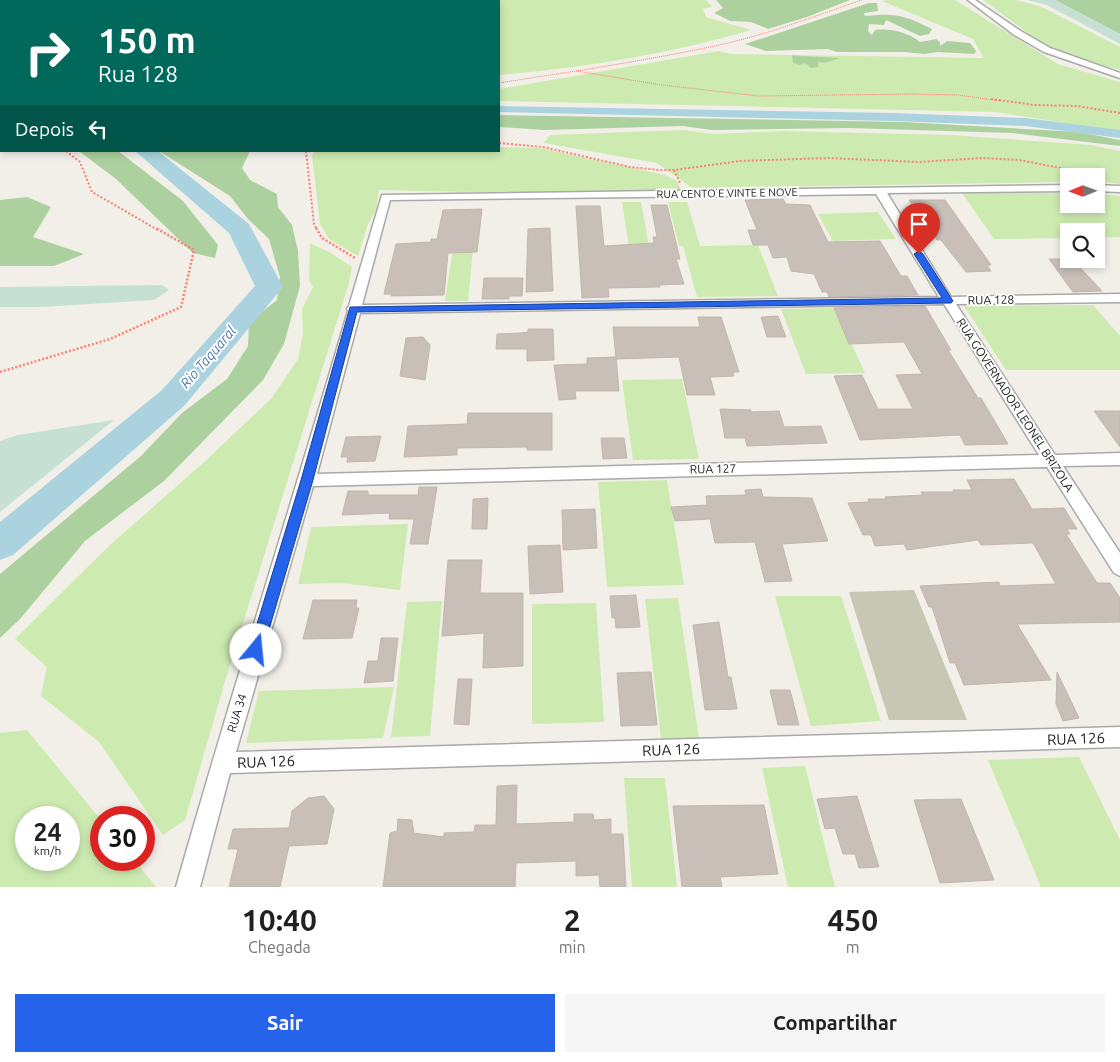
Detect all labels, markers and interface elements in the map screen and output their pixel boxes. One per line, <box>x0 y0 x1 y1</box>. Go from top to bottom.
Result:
icon: right <box>15 20 80 85</box>
text: 150 m <box>98 20 196 60</box>
text: Rua 128 <box>98 61 178 86</box>
icon: left <box>84 115 112 143</box>
text: Depois <box>15 118 74 140</box>
north arrow <box>1060 168 1105 212</box>
map controls <box>1060 168 1105 268</box>
street label: RUA CENTO E VINTE E NOVE <box>656 186 798 200</box>
pin <box>898 203 940 254</box>
icon: arrive <box>905 210 933 238</box>
button: search <box>1060 223 1105 268</box>
street label: RUA 128 <box>968 293 1015 306</box>
street label: RUA GOVERNADOR LEONEL BRIZOLA <box>954 316 1077 494</box>
water label: Rio Taquaral <box>177 323 239 391</box>
street label: RUA 127 <box>690 462 736 475</box>
position arrow <box>229 623 281 675</box>
street label: RUA 34 <box>224 692 249 734</box>
street label: RUA 126 <box>1047 729 1105 748</box>
street label: RUA 126 <box>642 740 700 759</box>
street label: RUA 126 <box>237 752 295 771</box>
speed limit sign: 30 <box>90 806 155 871</box>
text: 24 <box>33 818 62 846</box>
text: km/h <box>34 844 61 857</box>
text: 10:40 <box>242 903 317 937</box>
text: 2 <box>564 903 581 937</box>
text: 450 <box>827 903 878 937</box>
text: Chegada <box>248 938 311 956</box>
text: min <box>559 938 586 956</box>
text: m <box>846 938 860 956</box>
button: Sair <box>15 994 555 1052</box>
button: Compartilhar <box>565 994 1105 1052</box>

